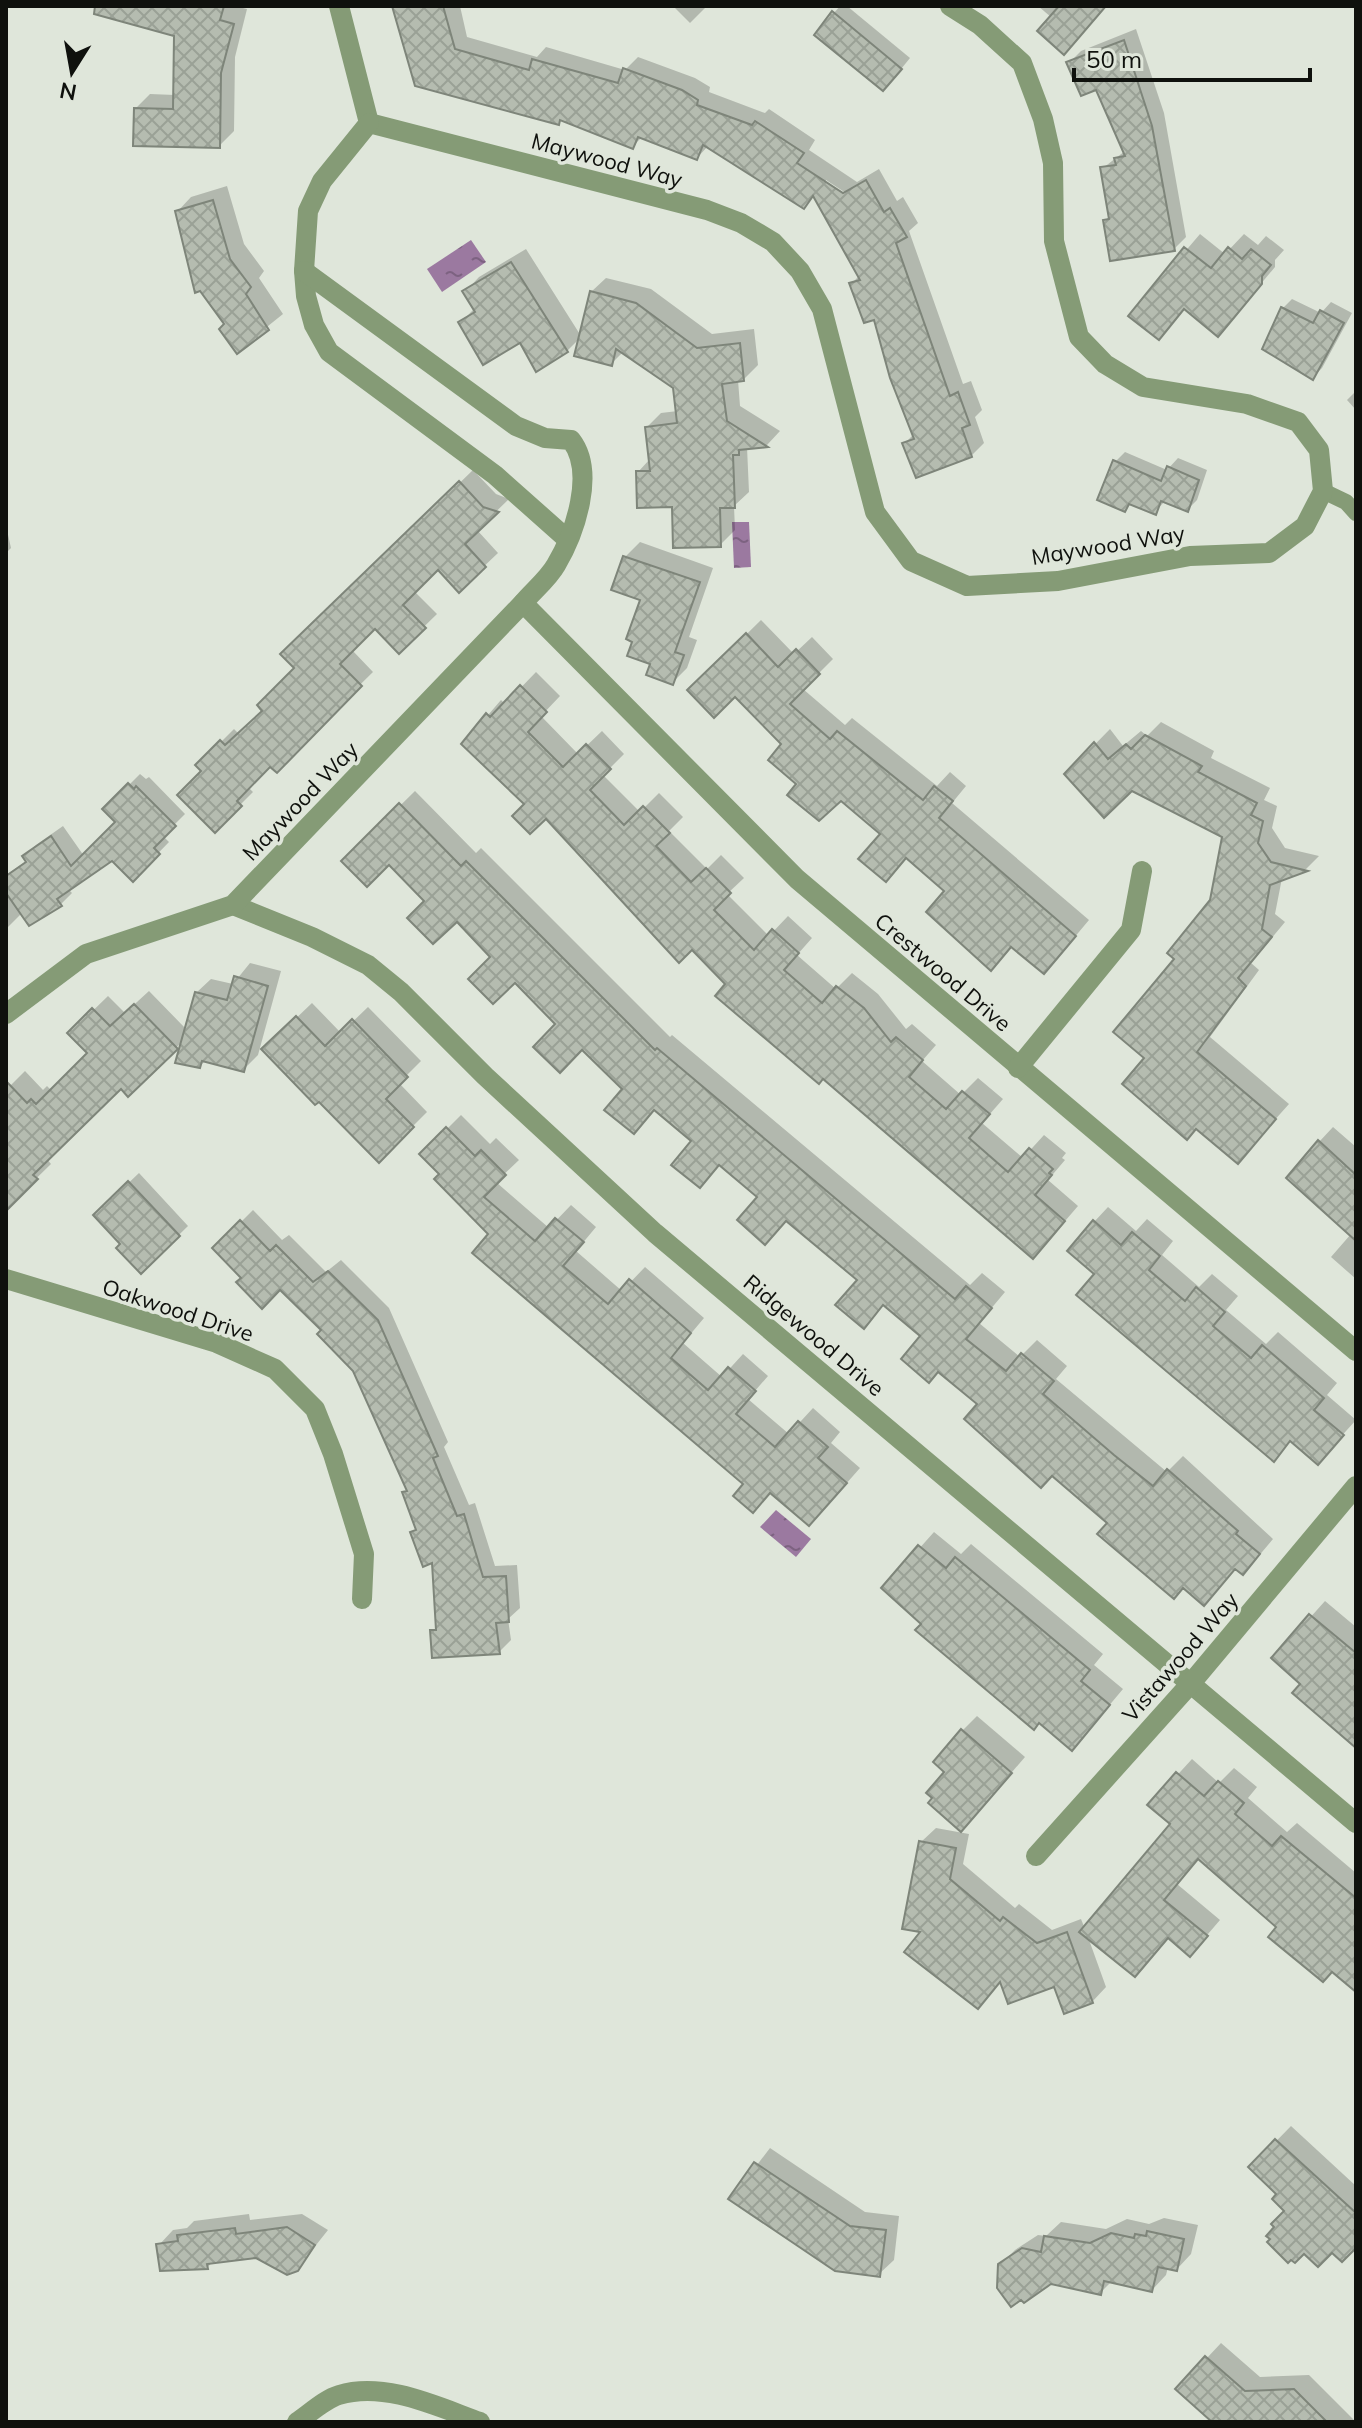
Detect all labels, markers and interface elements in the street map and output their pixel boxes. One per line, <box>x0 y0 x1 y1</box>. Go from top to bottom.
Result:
north arrow <box>32 32 112 112</box>
scale bar <box>1074 32 1310 82</box>
text: 50 m <box>1086 44 1142 74</box>
text: N <box>57 76 79 107</box>
street label: Maywood Way <box>529 126 686 194</box>
street label: Maywood Way <box>1029 519 1187 571</box>
street label: Maywood Way <box>236 735 364 866</box>
street label: Crestwood Drive <box>869 907 1017 1037</box>
street label: Ridgewood Drive <box>738 1268 890 1402</box>
street label: Oakwood Drive <box>99 1272 257 1348</box>
street label: Vistawood Way <box>1116 1586 1244 1728</box>

